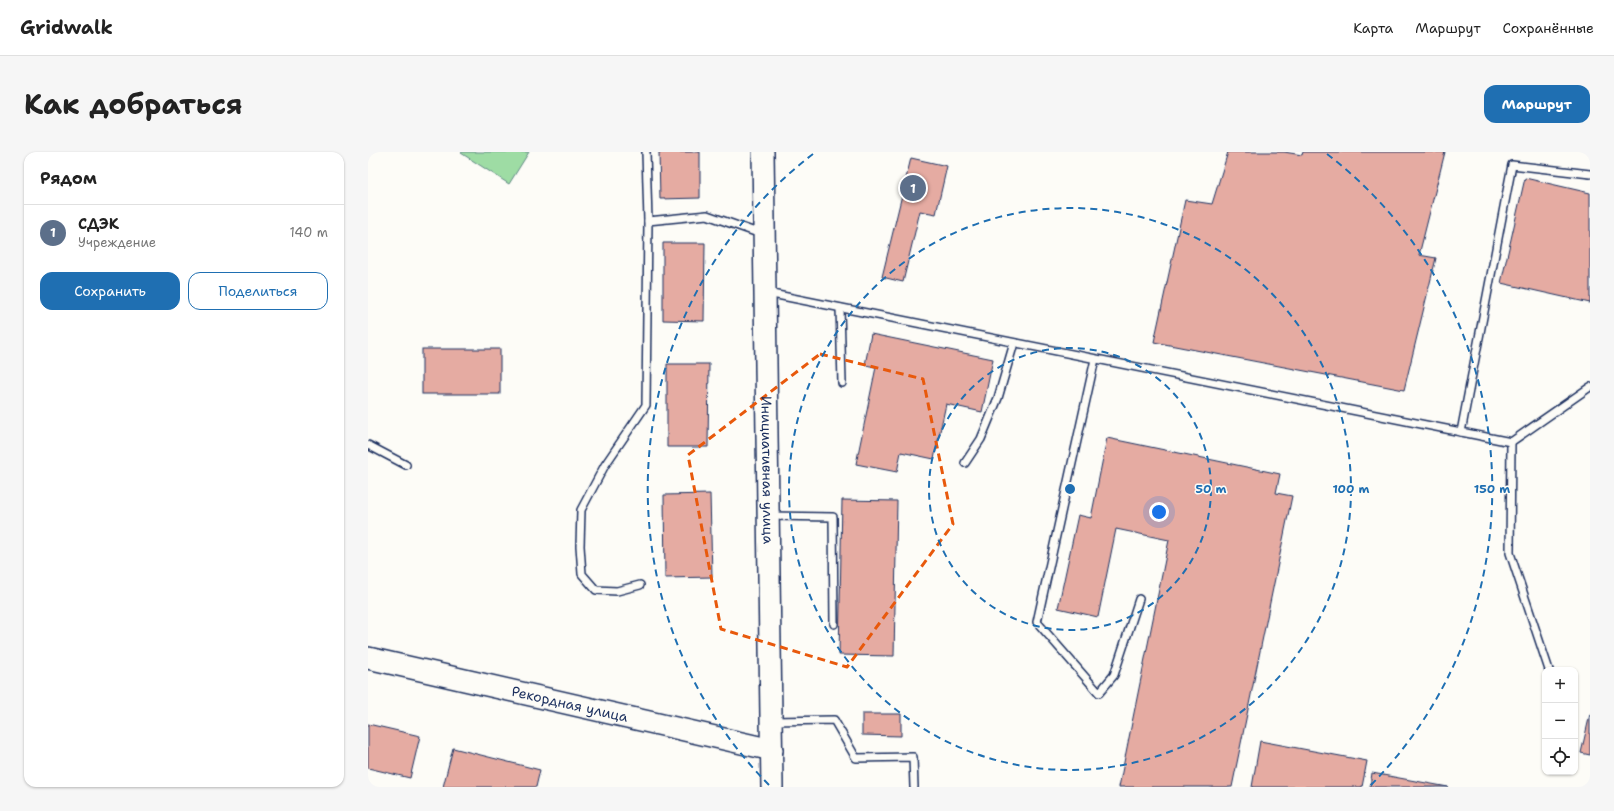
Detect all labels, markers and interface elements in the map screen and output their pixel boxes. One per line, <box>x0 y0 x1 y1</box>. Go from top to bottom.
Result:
text: Gridwalk <box>20 15 113 40</box>
text: Карта <box>1353 19 1393 37</box>
text: Маршрут <box>1415 19 1481 37</box>
text: Сохранённые <box>1503 19 1594 37</box>
text: Как добраться <box>24 85 243 123</box>
button: Маршрут <box>1484 85 1590 123</box>
text: Рядом <box>40 167 97 189</box>
pin: 1 <box>900 173 926 203</box>
text: СДЭК <box>78 214 119 234</box>
text: 1 <box>50 224 56 241</box>
text: 140 m <box>289 224 328 241</box>
text: Учреждение <box>78 234 156 251</box>
button: Сохранить <box>40 272 180 310</box>
button: Поделиться <box>188 272 328 310</box>
street label: Инициативная улица <box>757 396 778 544</box>
text: 50 m <box>1196 481 1227 497</box>
text: 100 m <box>1333 481 1370 497</box>
text: 150 m <box>1474 481 1510 497</box>
centre of rings <box>1063 482 1077 496</box>
your location <box>1149 502 1169 522</box>
map controls <box>1542 667 1578 775</box>
button: + <box>1542 667 1578 703</box>
street label: Рекордная улица <box>510 682 630 726</box>
button: − <box>1542 703 1578 739</box>
button: locate <box>1542 739 1578 775</box>

